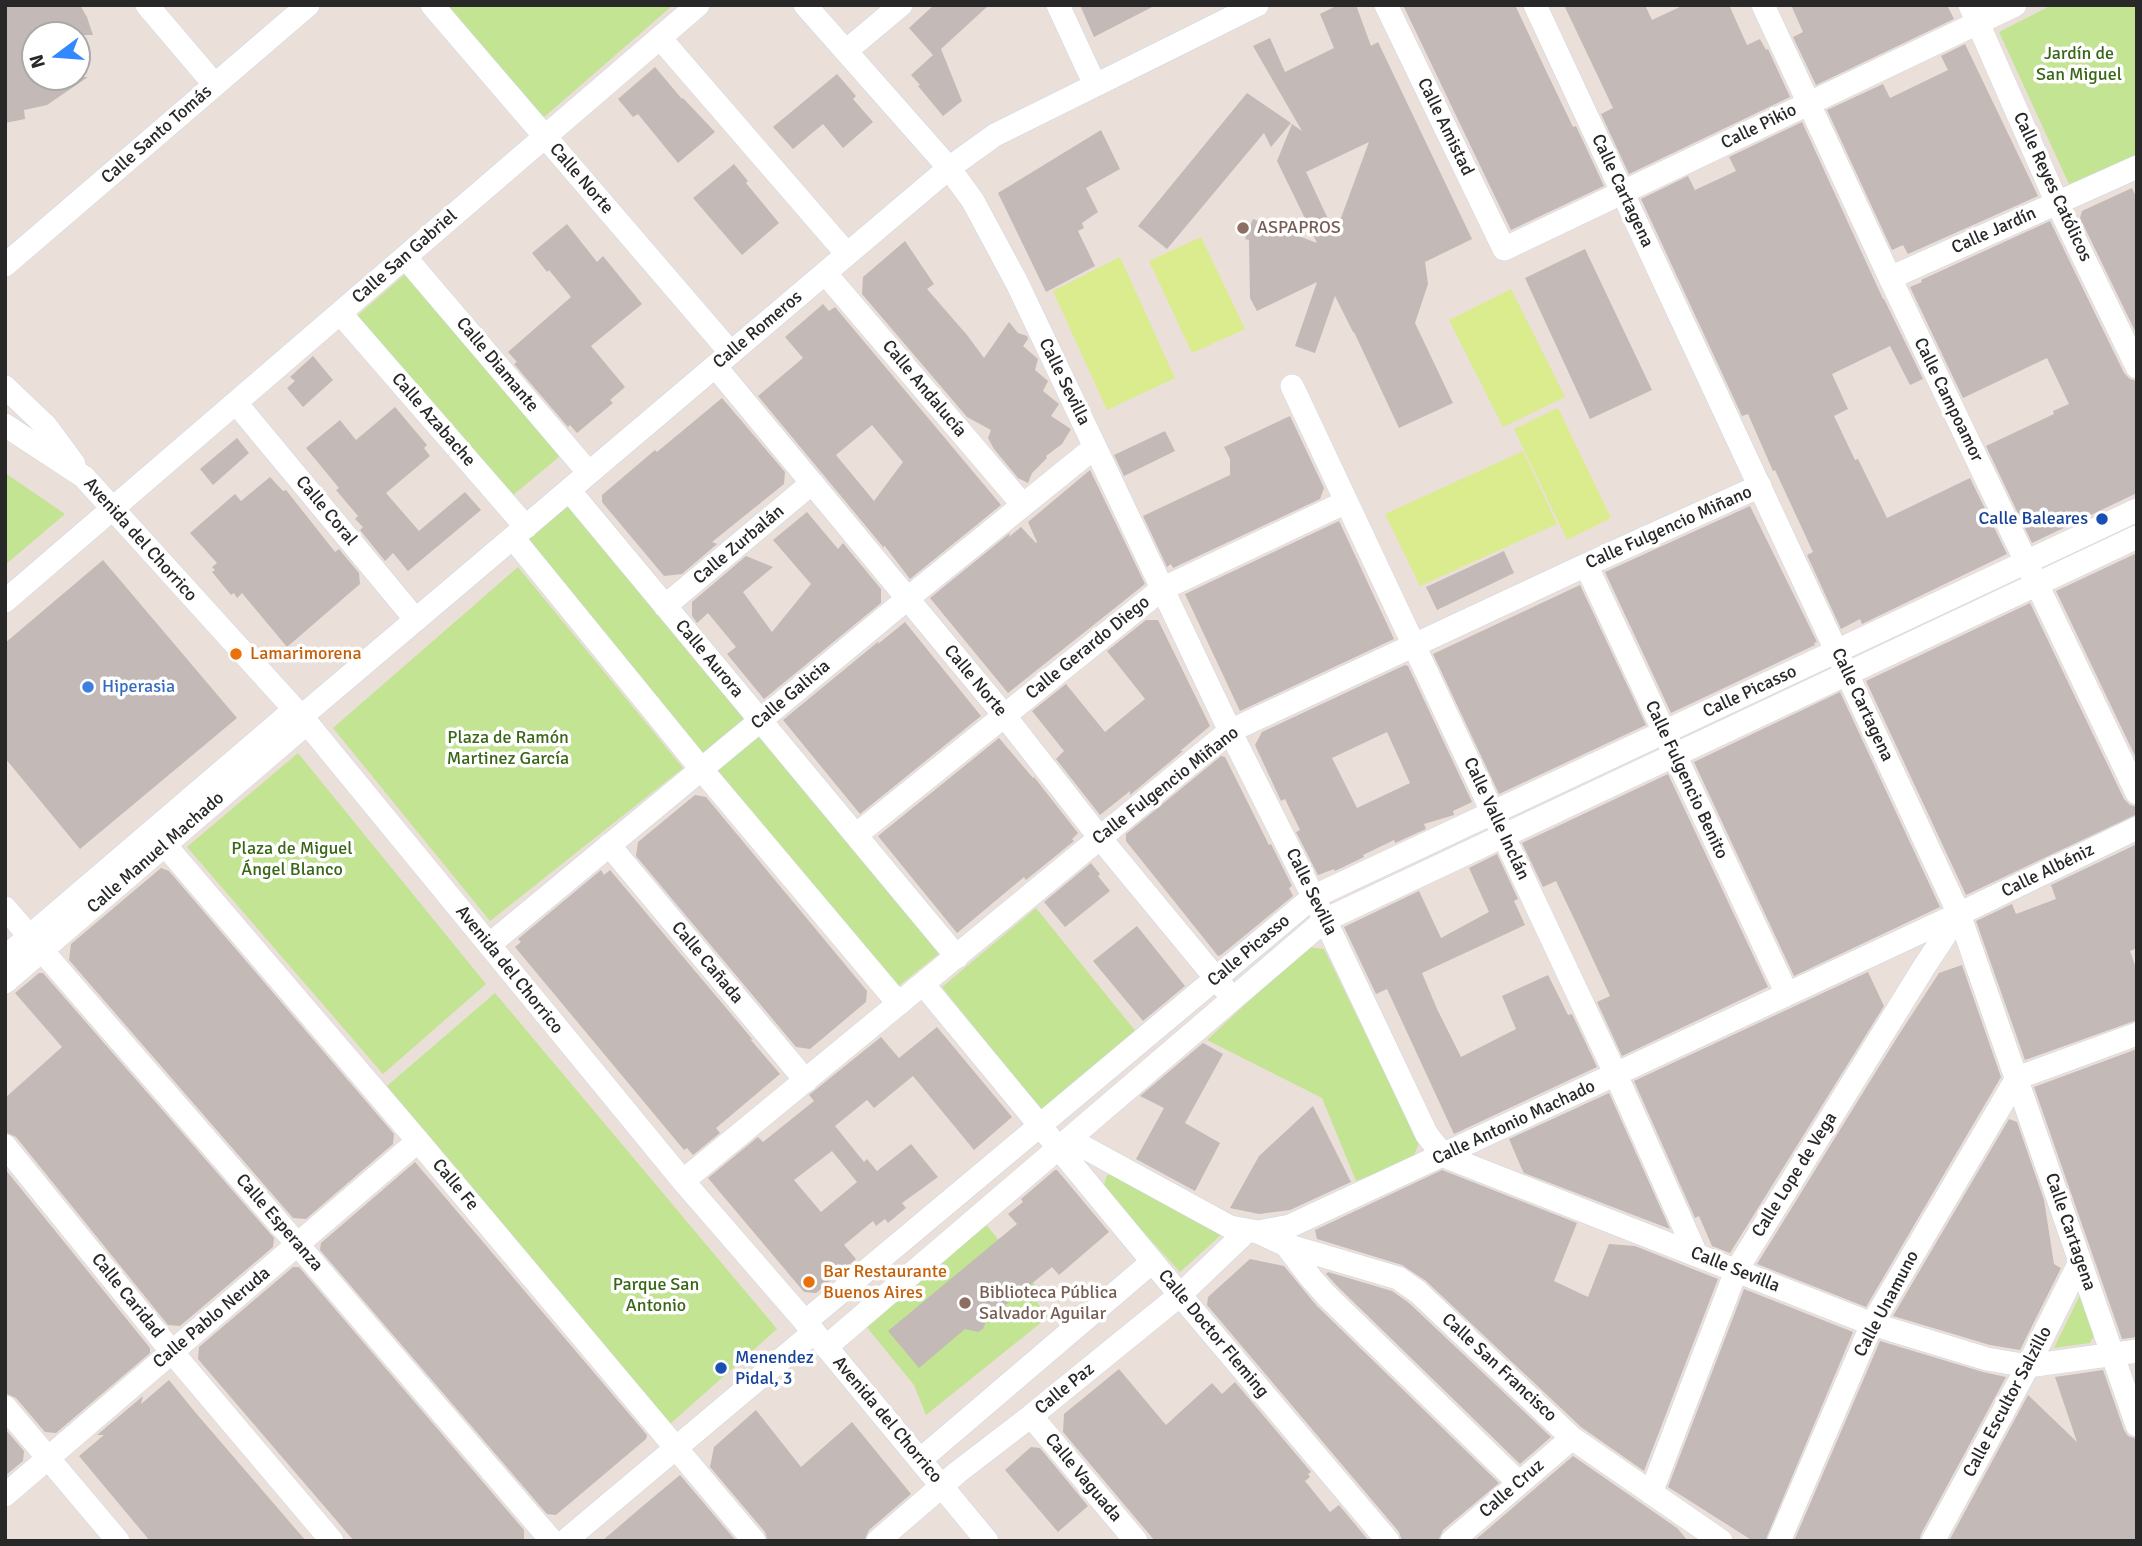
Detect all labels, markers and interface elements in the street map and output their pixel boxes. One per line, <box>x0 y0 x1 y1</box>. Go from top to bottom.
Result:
north arrow <box>21 21 91 91</box>
park label: Jardín de San Miguel <box>2036 43 2122 86</box>
text: N <box>24 52 51 71</box>
street label: Calle Amistad <box>1412 75 1478 179</box>
street label: Calle Santo Tomás <box>97 81 217 189</box>
street label: Calle Pikio <box>1718 99 1800 155</box>
street label: Calle Reyes Católicos <box>2008 109 2096 265</box>
street label: Calle Cartagena <box>1586 131 1658 251</box>
street label: Calle Norte <box>544 139 618 219</box>
street label: Calle Jardín <box>1948 203 2040 259</box>
street label: Calle San Gabriel <box>348 205 462 309</box>
place label: ASPAPROS <box>1257 217 1341 239</box>
marker: ASPAPROS <box>1235 220 1251 236</box>
street label: Calle Romeros <box>709 286 807 374</box>
street label: Calle Diamante <box>451 313 543 417</box>
street label: Calle Campoamor <box>1909 334 1987 466</box>
street label: Calle Sevilla <box>1034 335 1094 429</box>
street label: Calle Andalucía <box>877 336 971 442</box>
street label: Calle Azabache <box>386 369 480 471</box>
street label: Calle Coral <box>291 472 361 550</box>
street label: Avenida del Chorrico <box>79 474 201 606</box>
street label: Calle Fulgencio Miñano <box>1583 482 1755 574</box>
street label: Calle Zurbalán <box>689 501 789 589</box>
place label: Calle Baleares <box>1979 508 2088 530</box>
marker: Calle Baleares <box>2094 511 2110 527</box>
street label: Calle Gerardo Diego <box>1022 591 1154 705</box>
street label: Calle Aurora <box>670 616 748 702</box>
street label: Calle Norte <box>939 641 1011 721</box>
place label: Lamarimorena <box>250 643 362 665</box>
street label: Calle Cartagena <box>1826 645 1898 765</box>
marker: Lamarimorena <box>228 646 244 662</box>
street label: Calle Galicia <box>747 656 835 734</box>
street label: Calle Picasso <box>1700 661 1800 723</box>
place label: Hiperasia <box>102 676 175 698</box>
marker: Hiperasia <box>80 679 96 695</box>
street label: Calle Fulgencio Benito <box>1640 697 1732 863</box>
street label: Calle Fulgencio Miñano <box>1089 722 1243 850</box>
park label: Plaza de Ramón Martinez García <box>447 727 569 770</box>
street label: Calle Valle Inclán <box>1458 754 1534 884</box>
street label: Calle Manuel Machado <box>83 788 229 918</box>
park label: Plaza de Miguel Ángel Blanco <box>231 838 353 880</box>
street label: Calle Albéniz <box>1998 839 2098 903</box>
street label: Calle Sevilla <box>1281 845 1341 939</box>
street label: Avenida del Chorrico <box>451 901 567 1039</box>
street label: Calle Picasso <box>1203 910 1295 992</box>
street label: Calle Cañada <box>666 918 748 1008</box>
street label: Calle Antonio Machado <box>1429 1076 1599 1170</box>
street label: Calle Lope de Vega <box>1748 1108 1842 1242</box>
street label: Calle Fe <box>427 1155 483 1215</box>
street label: Calle Esperanza <box>231 1170 327 1276</box>
street label: Calle Cartagena <box>2040 1170 2100 1294</box>
street label: Calle Sevilla <box>1687 1242 1783 1298</box>
street label: Calle Unamuno <box>1850 1247 1924 1361</box>
street label: Calle Caridad <box>86 1249 168 1343</box>
place label: Bar Restaurante Buenos Aires <box>823 1261 947 1304</box>
street label: Calle Pablo Neruda <box>149 1263 275 1373</box>
street label: Calle Doctor Fleming <box>1153 1266 1273 1402</box>
park label: Parque San Antonio <box>613 1274 699 1316</box>
marker: Bar Restaurante Buenos Aires <box>801 1274 817 1290</box>
place label: Biblioteca Pública Salvador Aguilar <box>979 1282 1117 1324</box>
marker: Biblioteca Pública Salvador Aguilar <box>957 1295 973 1311</box>
street label: Calle San Francisco <box>1437 1309 1561 1427</box>
street label: Calle Escultor Salzillo <box>1959 1323 2057 1481</box>
place label: Menendez Pidal, 3 <box>735 1347 814 1390</box>
street label: Avenida del Chorrico <box>828 1352 946 1488</box>
street label: Calle Paz <box>1031 1359 1099 1419</box>
marker: Menendez Pidal, 3 <box>713 1360 729 1376</box>
street label: Calle Vaguada <box>1040 1429 1126 1527</box>
street label: Calle Cruz <box>1475 1455 1549 1523</box>

